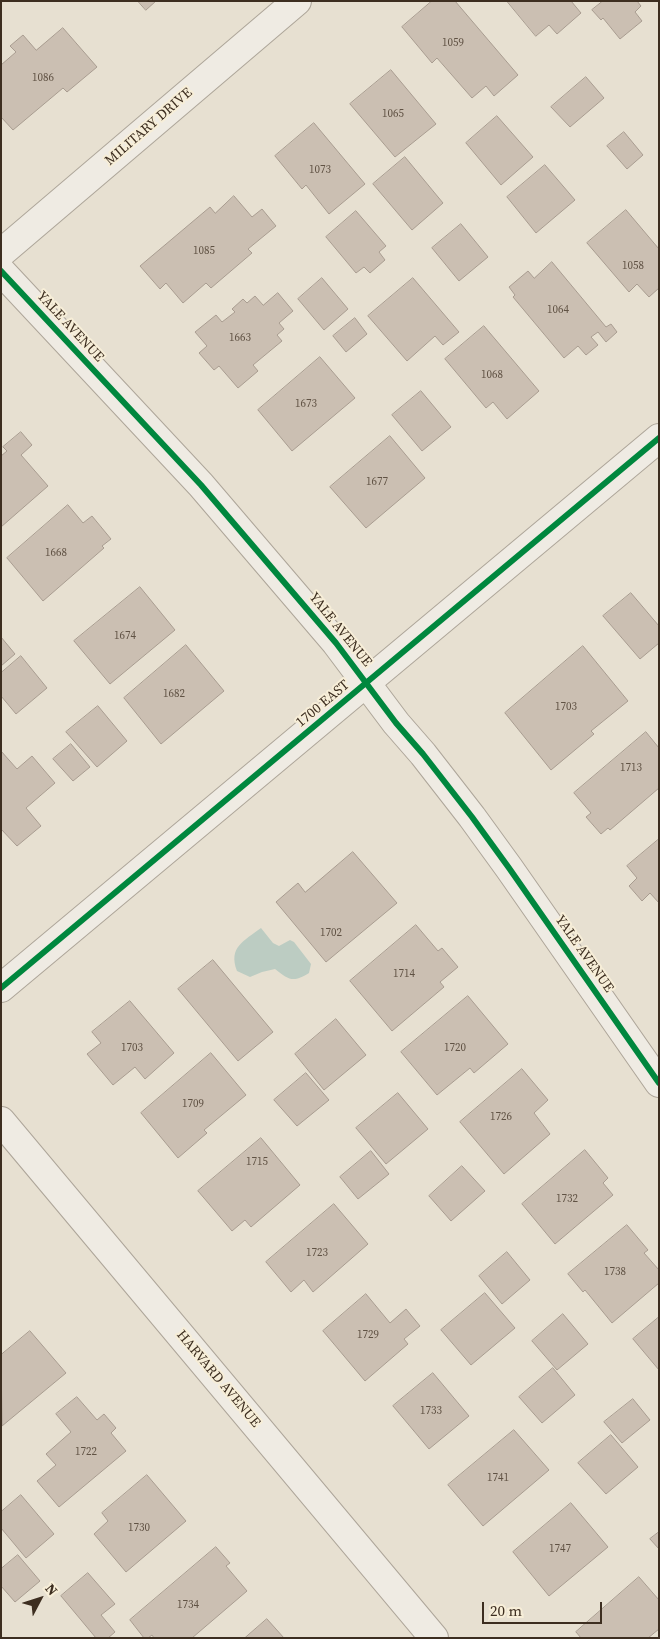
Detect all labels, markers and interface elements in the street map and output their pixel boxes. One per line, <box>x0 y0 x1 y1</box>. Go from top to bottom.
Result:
house number: 1059 <box>442 36 464 50</box>
house number: 1086 <box>32 71 54 85</box>
street label: MILITARY DRIVE <box>102 85 196 169</box>
house number: 1065 <box>382 107 404 121</box>
house number: 1073 <box>309 163 331 177</box>
house number: 1085 <box>193 244 215 258</box>
house number: 1058 <box>622 259 644 273</box>
street label: YALE AVENUE <box>33 288 107 366</box>
house number: 1064 <box>547 303 569 317</box>
house number: 1663 <box>229 331 251 345</box>
house number: 1068 <box>481 368 503 382</box>
house number: 1673 <box>295 397 317 411</box>
house number: 1677 <box>366 475 388 489</box>
house number: 1668 <box>45 546 67 560</box>
street label: YALE AVENUE <box>305 590 375 670</box>
house number: 1674 <box>114 629 136 643</box>
street label: 1700 EAST <box>293 677 353 731</box>
house number: 1682 <box>163 687 185 701</box>
house number: 1703 <box>555 700 577 714</box>
house number: 1713 <box>620 761 642 775</box>
street label: YALE AVENUE <box>551 912 617 996</box>
house number: 1702 <box>320 926 342 940</box>
house number: 1714 <box>393 967 415 981</box>
house number: 1703 <box>121 1041 143 1055</box>
house number: 1720 <box>444 1041 466 1055</box>
house number: 1709 <box>182 1097 204 1111</box>
house number: 1726 <box>490 1110 512 1124</box>
house number: 1715 <box>246 1155 268 1169</box>
house number: 1732 <box>556 1192 578 1206</box>
house number: 1723 <box>306 1246 328 1260</box>
house number: 1738 <box>604 1265 626 1279</box>
street label: HARVARD AVENUE <box>172 1327 264 1431</box>
house number: 1729 <box>357 1328 379 1342</box>
house number: 1733 <box>420 1404 442 1418</box>
house number: 1722 <box>75 1445 97 1459</box>
house number: 1741 <box>487 1471 509 1485</box>
house number: 1730 <box>128 1521 150 1535</box>
house number: 1747 <box>549 1542 571 1556</box>
north arrow <box>15 1574 65 1624</box>
text: N <box>41 1579 62 1600</box>
scale bar <box>485 1592 605 1624</box>
house number: 1734 <box>177 1598 199 1612</box>
text: 20 m <box>490 1600 522 1621</box>

